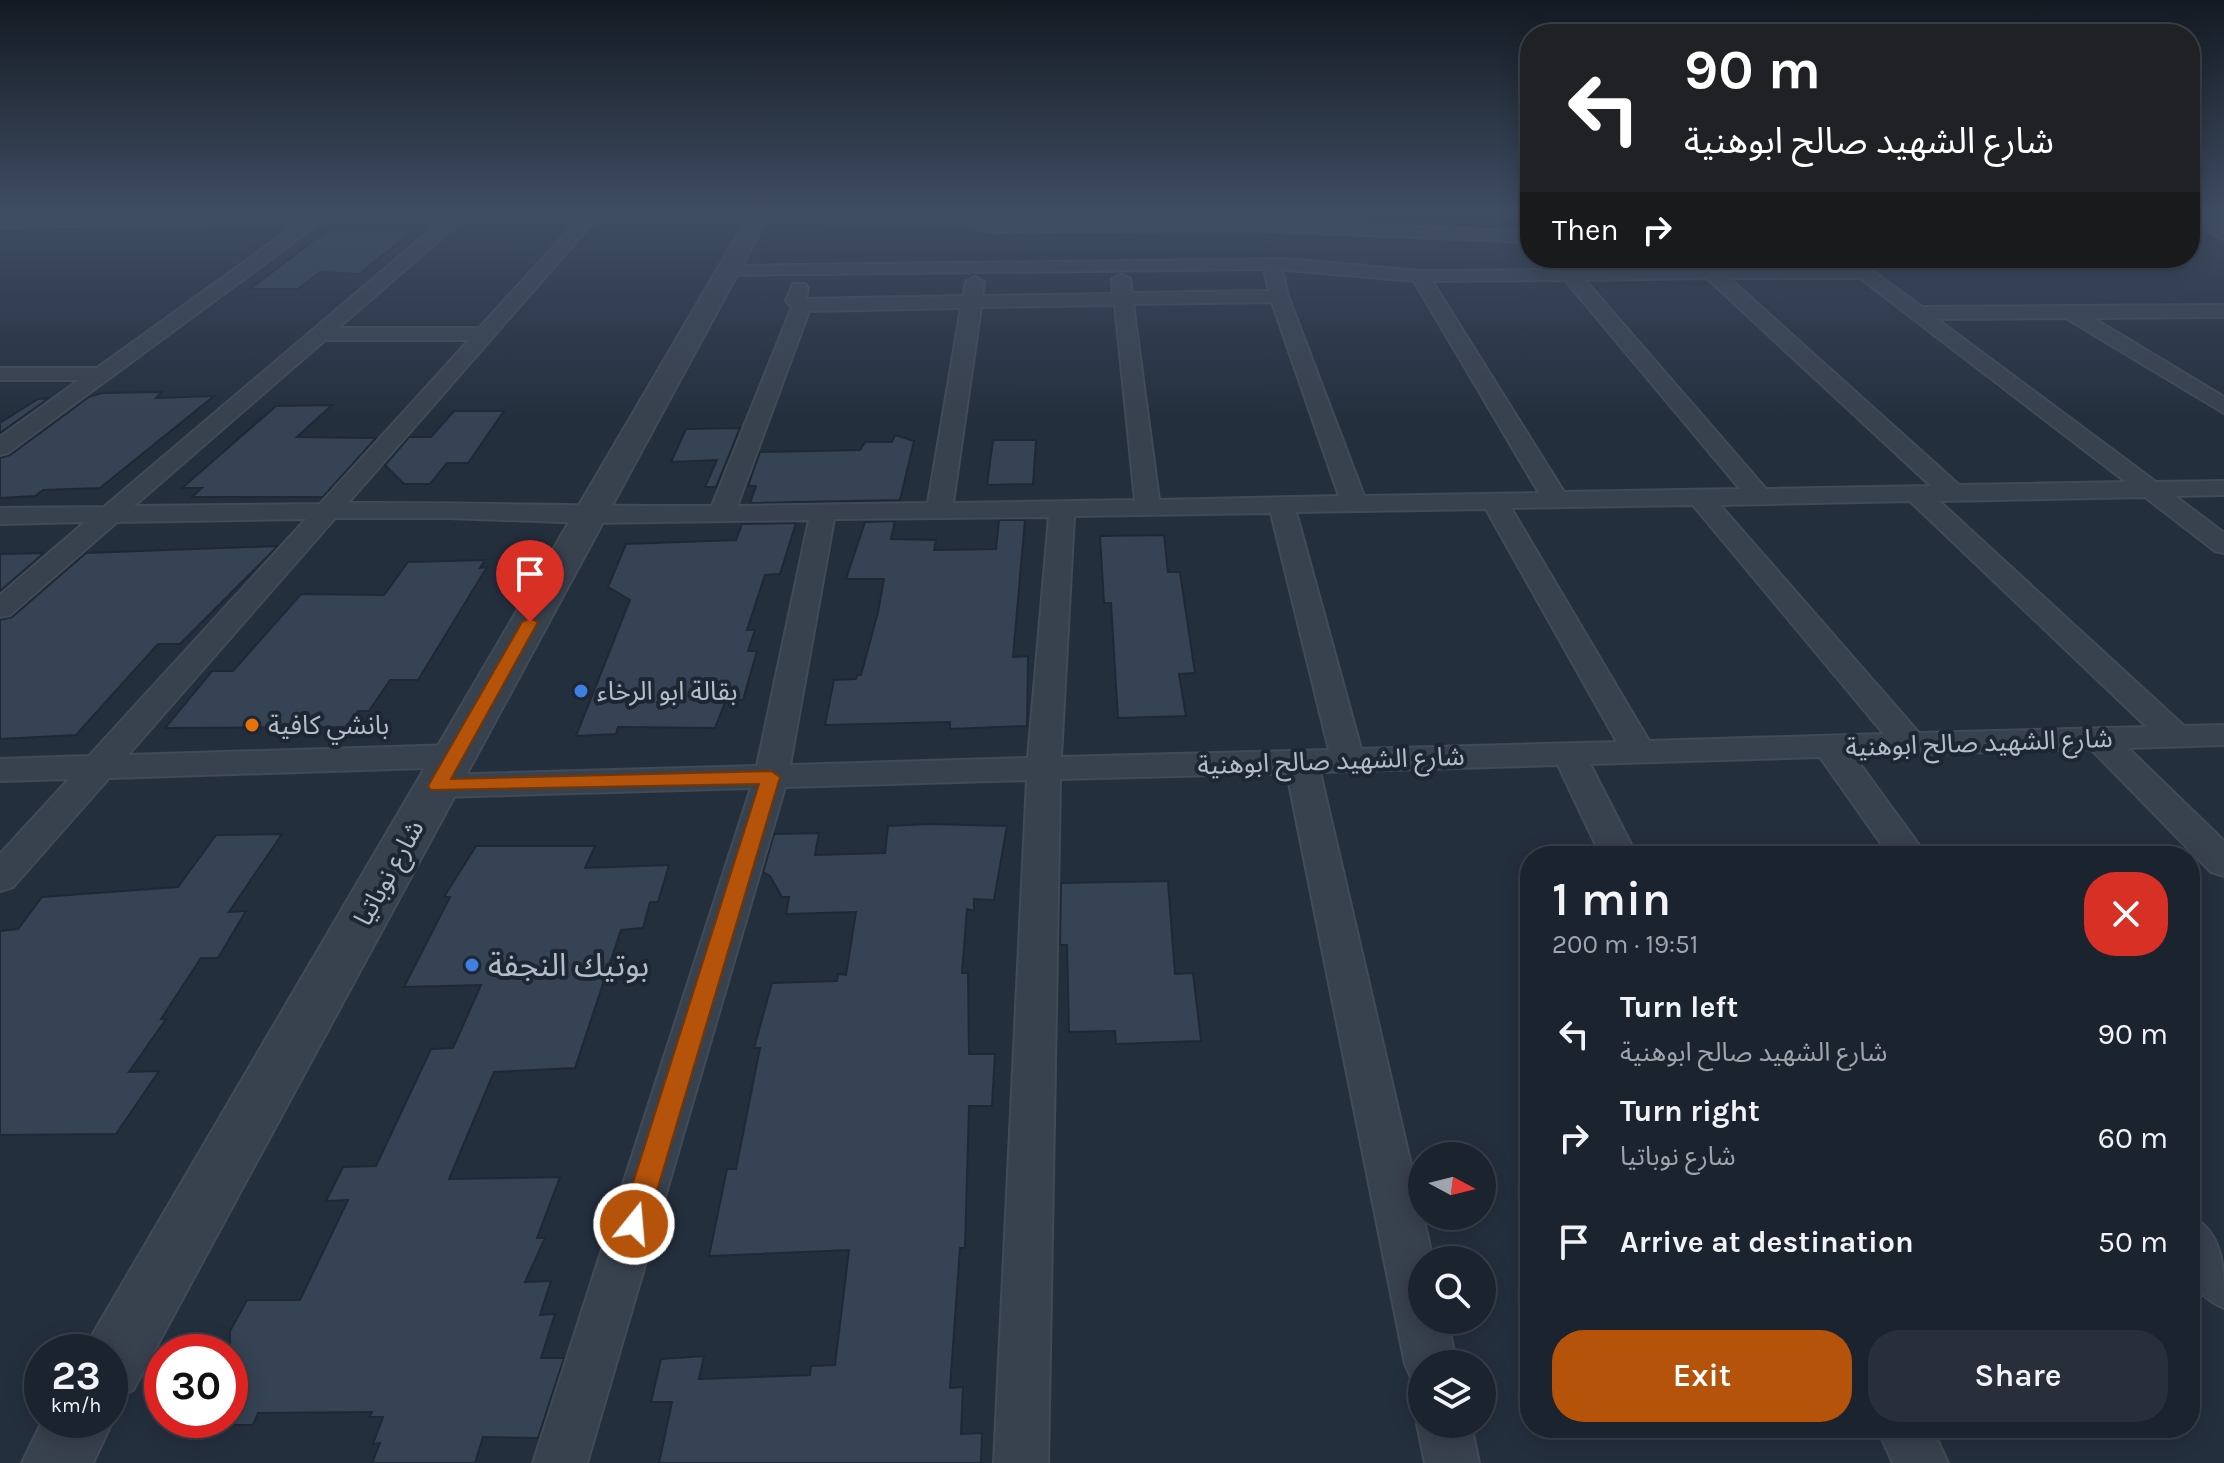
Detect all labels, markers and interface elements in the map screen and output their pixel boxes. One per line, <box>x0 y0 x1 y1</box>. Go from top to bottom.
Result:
text: 90 m <box>1684 37 1821 102</box>
icon: left <box>1552 56 1656 160</box>
text: شارع الشهيد صالح ابوهنية <box>1684 120 2054 162</box>
icon: right <box>1635 208 1679 252</box>
text: Then <box>1552 212 1619 248</box>
pin <box>496 540 564 622</box>
icon: arrive <box>508 552 552 596</box>
place label: بقالة ابو الرخاء <box>597 676 737 707</box>
marker: بقالة ابو الرخاء <box>572 682 590 700</box>
place label: بانشي كافية <box>268 710 389 745</box>
marker: بانشي كافية <box>243 716 261 734</box>
street label: شارع الشهيد صالح ابوهنية <box>1845 723 2113 767</box>
street label: شارع الشهيد صالح ابوهنية <box>1197 741 1465 785</box>
street label: شارع نوباتيا <box>347 815 433 933</box>
text: 1 min <box>1552 871 1671 927</box>
button: close <box>2084 872 2168 956</box>
text: 200 m · 19:51 <box>1552 929 1698 960</box>
place label: بوتيك النجفة <box>488 947 649 984</box>
marker: بوتيك النجفة <box>463 956 481 974</box>
text: Turn left <box>1620 989 1738 1025</box>
icon: left <box>1552 1012 1596 1056</box>
text: 90 m <box>2098 1016 2168 1052</box>
text: شارع الشهيد صالح ابوهنية <box>1620 1037 1887 1068</box>
text: Turn right <box>1620 1093 1760 1129</box>
icon: right <box>1552 1116 1596 1160</box>
text: 60 m <box>2098 1120 2168 1156</box>
text: شارع نوباتيا <box>1620 1141 1736 1172</box>
north arrow <box>1408 1142 1496 1230</box>
map controls <box>1408 1142 1496 1438</box>
position arrow <box>592 1182 676 1266</box>
icon: arrive <box>1552 1220 1596 1264</box>
text: Arrive at destination <box>1620 1224 1914 1260</box>
text: 50 m <box>2098 1224 2168 1260</box>
button: search <box>1408 1246 1496 1334</box>
button: Exit <box>1552 1330 1852 1422</box>
button: Share <box>1868 1330 2168 1422</box>
speed limit sign: 30 <box>144 1334 248 1438</box>
button: layers <box>1408 1350 1496 1438</box>
text: 23 <box>51 1352 101 1399</box>
text: km/h <box>51 1394 101 1417</box>

